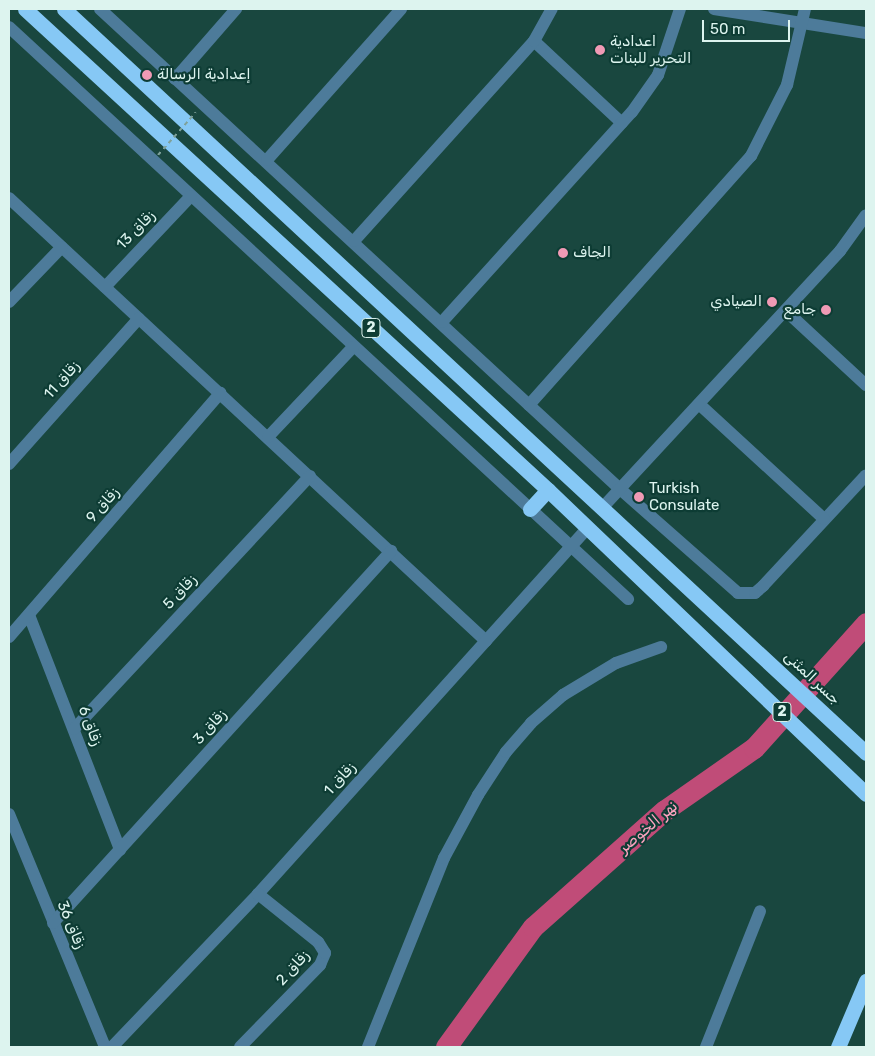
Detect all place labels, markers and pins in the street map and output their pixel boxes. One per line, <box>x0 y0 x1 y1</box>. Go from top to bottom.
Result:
place label: اعدادية التحرير للبنات <box>610 32 691 67</box>
marker: اعدادية التحرير للبنات <box>594 44 606 56</box>
place label: إعدادية الرسالة <box>157 66 251 84</box>
marker: إعدادية الرسالة <box>141 69 153 81</box>
place label: الجاف <box>573 244 611 262</box>
marker: الجاف <box>557 247 569 259</box>
place label: الصيادي <box>710 293 762 311</box>
marker: الصيادي <box>766 296 778 308</box>
place label: جامع <box>784 301 816 319</box>
marker: جامع <box>820 304 832 316</box>
place label: Turkish Consulate <box>649 479 719 514</box>
marker: Turkish Consulate <box>633 491 645 503</box>

